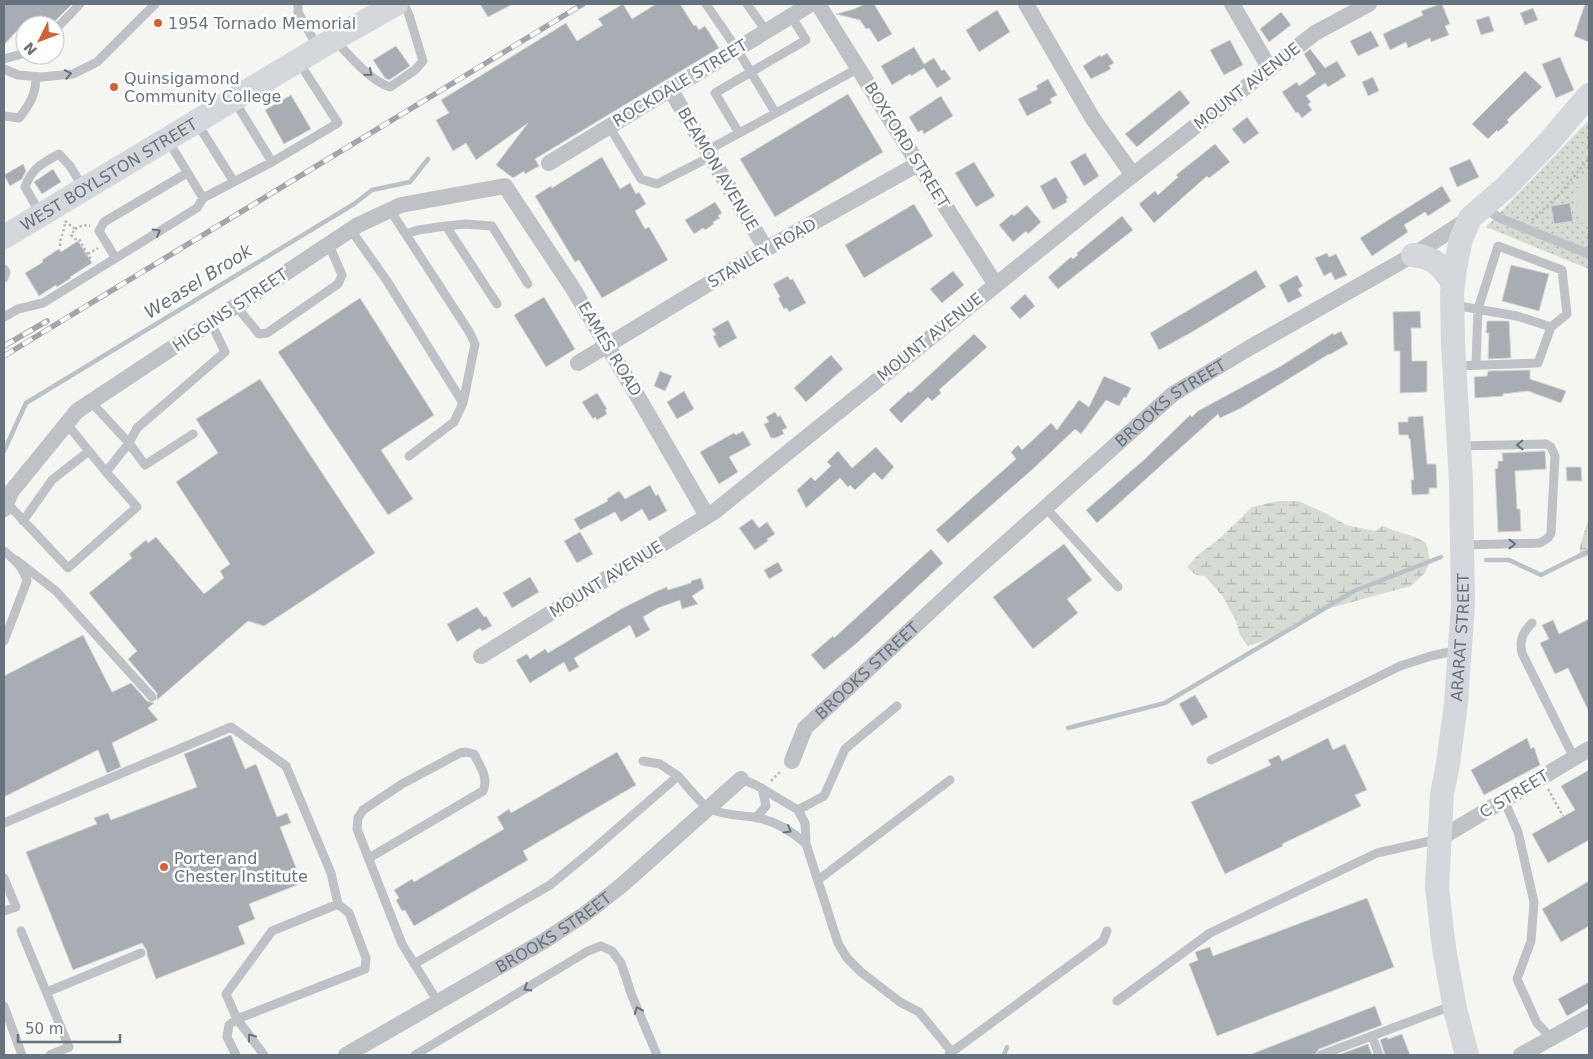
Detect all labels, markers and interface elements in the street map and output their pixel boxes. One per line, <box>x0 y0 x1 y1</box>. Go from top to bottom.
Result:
place label: 1954 Tornado Memorial <box>168 14 356 33</box>
north arrow <box>15 15 65 65</box>
marker: 1954 Tornado Memorial <box>152 17 164 29</box>
street label: ROCKDALE STREET <box>609 35 751 131</box>
text: N <box>20 39 40 58</box>
street label: MOUNT AVENUE <box>1190 39 1304 133</box>
one-way arrow <box>363 67 372 76</box>
one-way arrow <box>64 69 73 79</box>
place label: Quinsigamond Community College <box>124 69 281 106</box>
street label: BOXFORD STREET <box>861 79 953 212</box>
marker: Quinsigamond Community College <box>108 81 120 93</box>
street label: BEAMON AVENUE <box>674 104 762 234</box>
street label: WEST BOYLSTON STREET <box>17 114 201 235</box>
street label: STANLEY ROAD <box>704 214 820 292</box>
one-way arrow <box>151 229 160 239</box>
water label: Weasel Brook <box>140 239 257 323</box>
street label: HIGGINS STREET <box>169 264 291 355</box>
street label: MOUNT AVENUE <box>874 289 986 385</box>
street label: EAMES ROAD <box>574 298 646 400</box>
street label: BROOKS STREET <box>1111 355 1229 451</box>
one-way arrow <box>1516 439 1524 450</box>
street label: MOUNT AVENUE <box>546 537 666 621</box>
one-way arrow <box>1508 539 1516 549</box>
street label: ARARAT STREET <box>1447 573 1473 702</box>
street label: BROOKS STREET <box>811 618 923 723</box>
street label: C STREET <box>1476 766 1552 822</box>
one-way arrow <box>783 824 792 834</box>
place label: Porter and Chester Institute <box>174 849 308 886</box>
marker: Porter and Chester Institute <box>158 861 170 873</box>
street label: BROOKS STREET <box>492 888 615 976</box>
one-way arrow <box>523 981 532 991</box>
one-way arrow <box>634 1006 645 1015</box>
scale bar <box>18 1012 120 1044</box>
text: 50 m <box>25 1020 63 1038</box>
one-way arrow <box>248 1033 257 1043</box>

